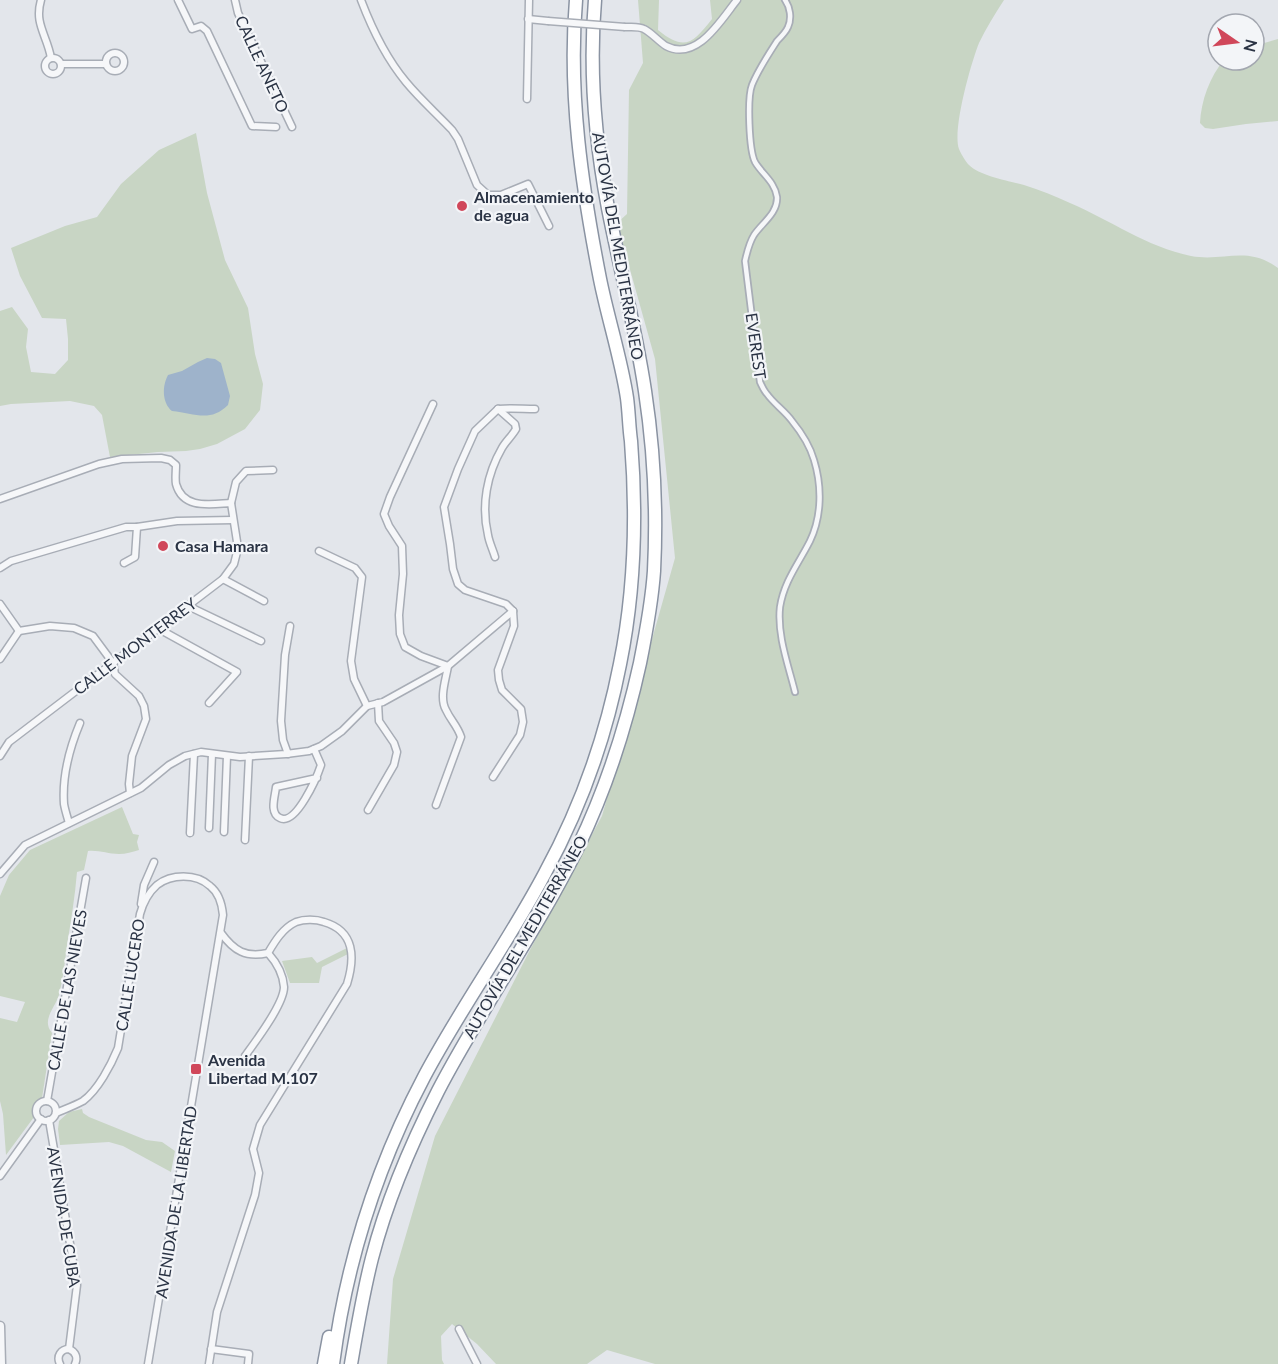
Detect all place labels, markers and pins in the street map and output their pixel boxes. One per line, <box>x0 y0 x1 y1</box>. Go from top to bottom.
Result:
place label: Almacenamiento de agua <box>473 187 594 224</box>
marker: Almacenamiento de agua <box>455 199 469 213</box>
place label: Casa Hamara <box>175 536 269 555</box>
marker: Casa Hamara <box>156 539 170 553</box>
place label: Avenida Libertad M.107 <box>207 1050 318 1087</box>
marker: Avenida Libertad M.107 <box>189 1062 203 1076</box>

